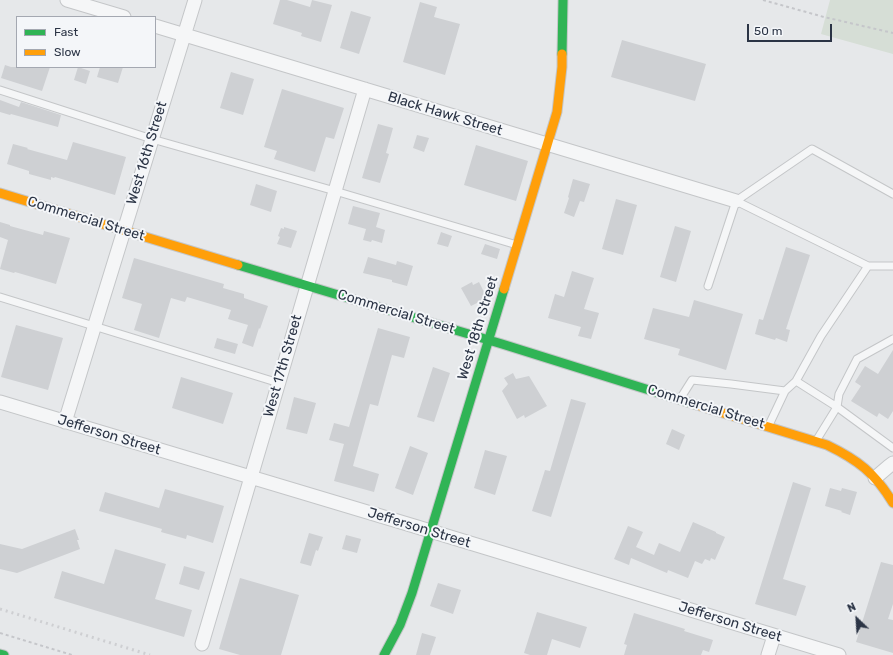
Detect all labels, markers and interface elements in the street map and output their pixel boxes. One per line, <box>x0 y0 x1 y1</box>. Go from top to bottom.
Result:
legend <box>16 16 156 68</box>
scale bar <box>749 16 834 42</box>
text: 50 m <box>754 24 782 38</box>
text: Fast <box>54 25 78 39</box>
text: Slow <box>54 45 81 59</box>
street label: Black Hawk Street <box>386 89 504 139</box>
street label: West 16th Street <box>123 99 171 207</box>
street label: Commercial Street <box>25 193 147 245</box>
street label: West 18th Street <box>454 274 502 382</box>
street label: Commercial Street <box>335 286 457 338</box>
street label: West 17th Street <box>260 313 306 419</box>
street label: Commercial Street <box>645 381 767 433</box>
street label: Jefferson Street <box>55 411 163 459</box>
street label: Jefferson Street <box>365 504 473 552</box>
street label: Jefferson Street <box>676 598 784 646</box>
north arrow <box>837 599 877 639</box>
text: N <box>845 600 858 615</box>

